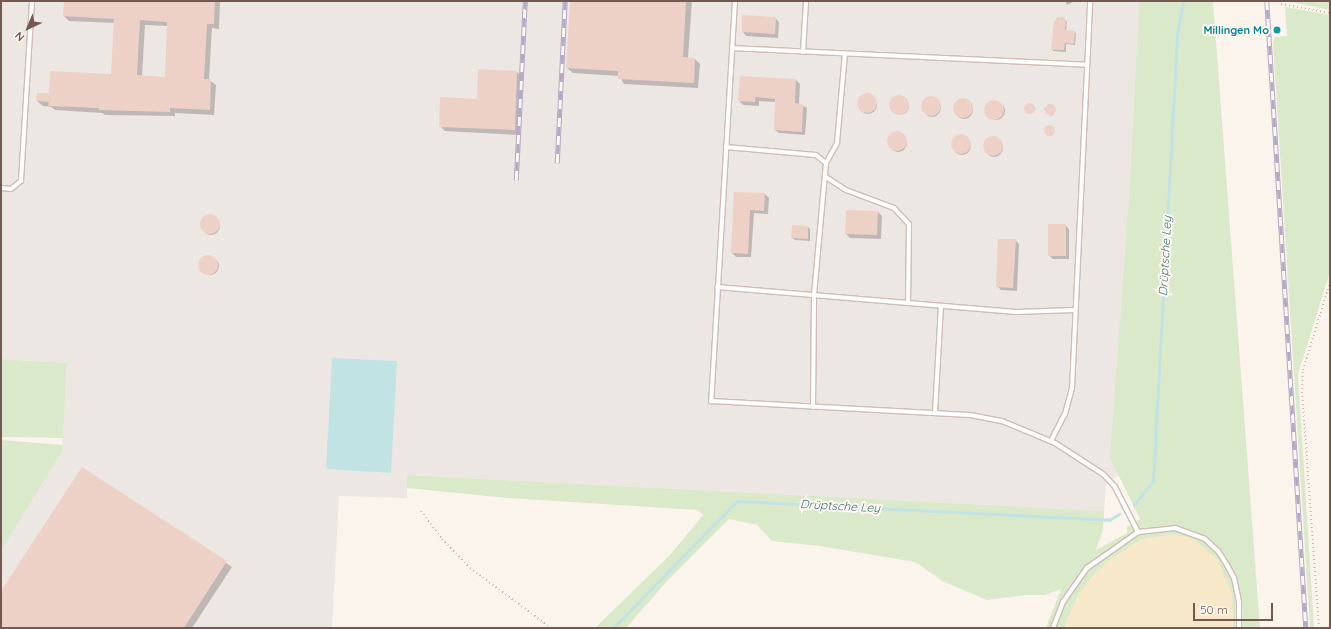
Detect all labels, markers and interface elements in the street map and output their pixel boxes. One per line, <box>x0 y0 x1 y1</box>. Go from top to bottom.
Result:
north arrow <box>8 8 48 48</box>
place label: Millingen Mo <box>1204 23 1269 37</box>
marker: Millingen Mo <box>1272 25 1282 35</box>
text: N <box>12 29 27 44</box>
water label: Drüptsche Ley <box>1156 216 1174 296</box>
water label: Drüptsche Ley <box>800 497 880 515</box>
scale bar <box>1195 595 1275 621</box>
text: 50 m <box>1200 602 1228 617</box>

